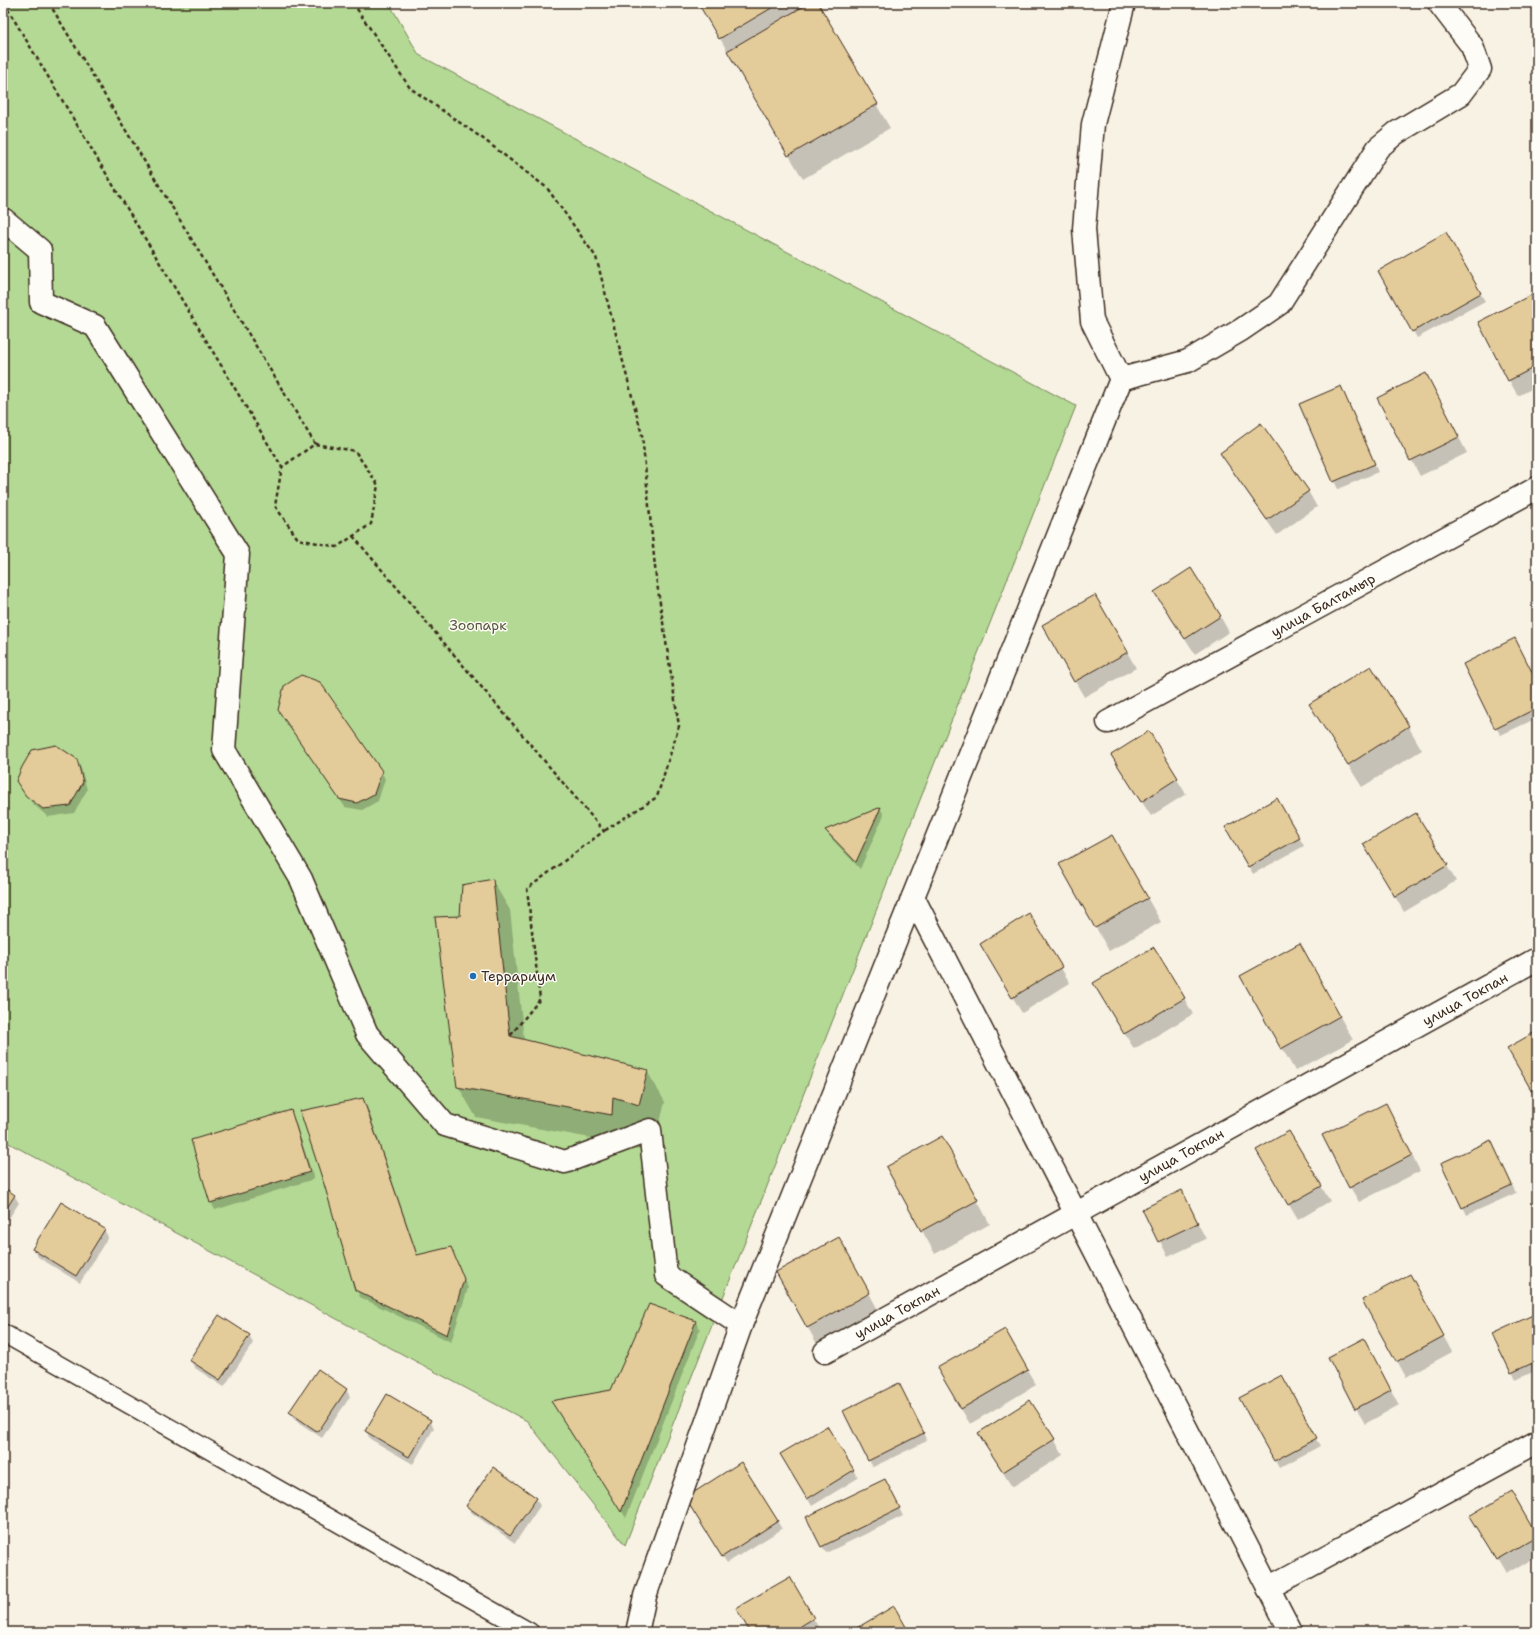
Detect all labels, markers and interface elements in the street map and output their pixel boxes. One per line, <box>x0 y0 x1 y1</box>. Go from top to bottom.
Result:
street label: улица Балтамыр <box>1268 569 1378 641</box>
park label: Зоопарк <box>449 616 507 634</box>
place label: Террариум <box>481 967 556 985</box>
street label: улица Токпан <box>1419 968 1511 1030</box>
marker: Террариум <box>468 971 478 981</box>
street label: улица Токпан <box>1135 1124 1227 1186</box>
street label: улица Токпан <box>851 1281 943 1343</box>

